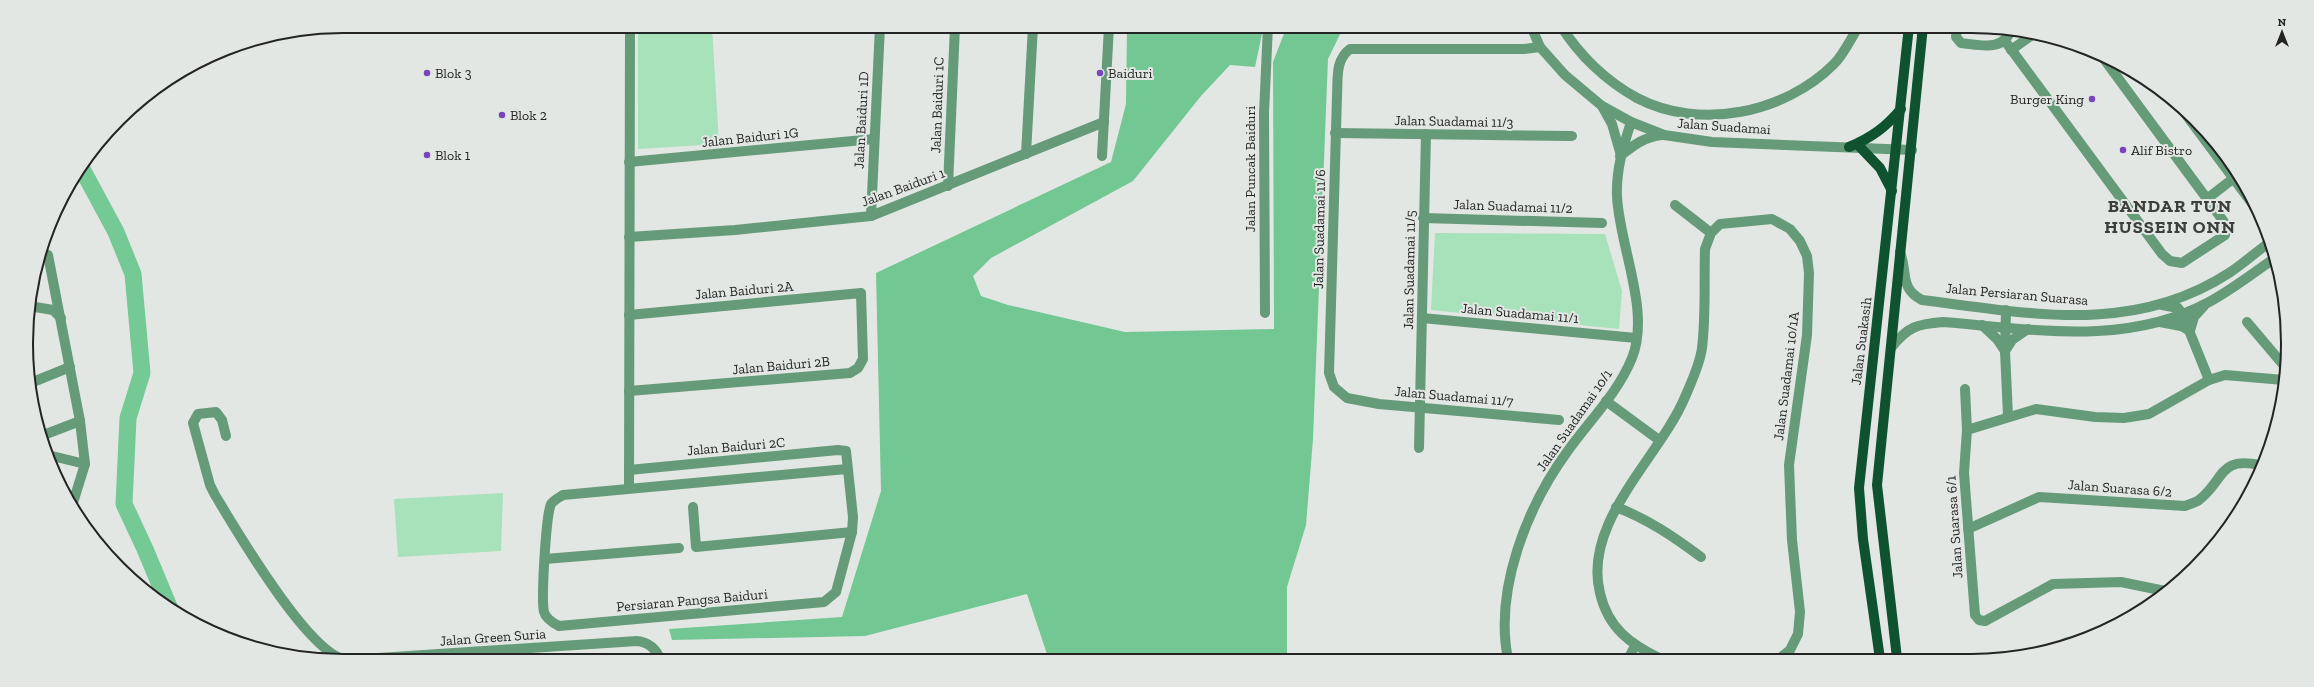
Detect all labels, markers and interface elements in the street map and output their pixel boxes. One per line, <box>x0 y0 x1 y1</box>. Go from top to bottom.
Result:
north arrow <box>2262 12 2302 52</box>
text: N <box>2278 16 2287 29</box>
street label: Jalan Baiduri 1C <box>927 57 948 153</box>
place label: Blok 3 <box>435 65 472 82</box>
place label: Baiduri <box>1108 65 1153 82</box>
marker: Blok 3 <box>422 68 432 78</box>
marker: Baiduri <box>1095 68 1105 78</box>
street label: Jalan Baiduri 1D <box>850 71 873 169</box>
place label: Burger King <box>2010 91 2084 108</box>
marker: Burger King <box>2087 94 2097 104</box>
street label: Jalan Puncak Baiduri <box>1242 106 1259 232</box>
place label: Blok 2 <box>510 107 547 124</box>
marker: Blok 2 <box>497 110 507 120</box>
street label: Jalan Suadamai 11/3 <box>1394 112 1514 131</box>
street label: Jalan Suadamai <box>1677 115 1771 138</box>
street label: Jalan Baiduri 1G <box>701 124 799 151</box>
place label: Alif Bistro <box>2131 142 2192 159</box>
marker: Alif Bistro <box>2118 145 2128 155</box>
place label: Blok 1 <box>435 147 471 164</box>
marker: Blok 1 <box>422 150 432 160</box>
street label: Jalan Baiduri 1 <box>859 164 948 210</box>
street label: Jalan Suadamai 11/6 <box>1310 169 1329 289</box>
district label: BANDAR TUN HUSSEIN ONN <box>2104 195 2236 238</box>
street label: Jalan Suadamai 11/2 <box>1453 196 1573 217</box>
street label: Jalan Suadamai 11/5 <box>1400 210 1419 330</box>
street label: Jalan Baiduri 2A <box>694 278 795 303</box>
street label: Jalan Persiaran Suarasa <box>1945 280 2089 309</box>
street label: Jalan Suakasih <box>1848 296 1875 386</box>
street label: Jalan Suadamai 11/1 <box>1461 300 1580 327</box>
street label: Jalan Suadamai 10/1A <box>1770 310 1803 441</box>
street label: Jalan Baiduri 2B <box>732 353 830 378</box>
street label: Jalan Suadamai 10/1 <box>1533 366 1616 475</box>
street label: Jalan Suadamai 11/7 <box>1394 383 1514 410</box>
street label: Jalan Baiduri 2C <box>686 434 786 459</box>
street label: Jalan Suarasa 6/1 <box>1942 474 1967 579</box>
street label: Jalan Suarasa 6/2 <box>2067 476 2173 501</box>
street label: Persiaran Pangsa Baiduri <box>616 585 768 616</box>
street label: Jalan Green Suria <box>439 625 547 650</box>

